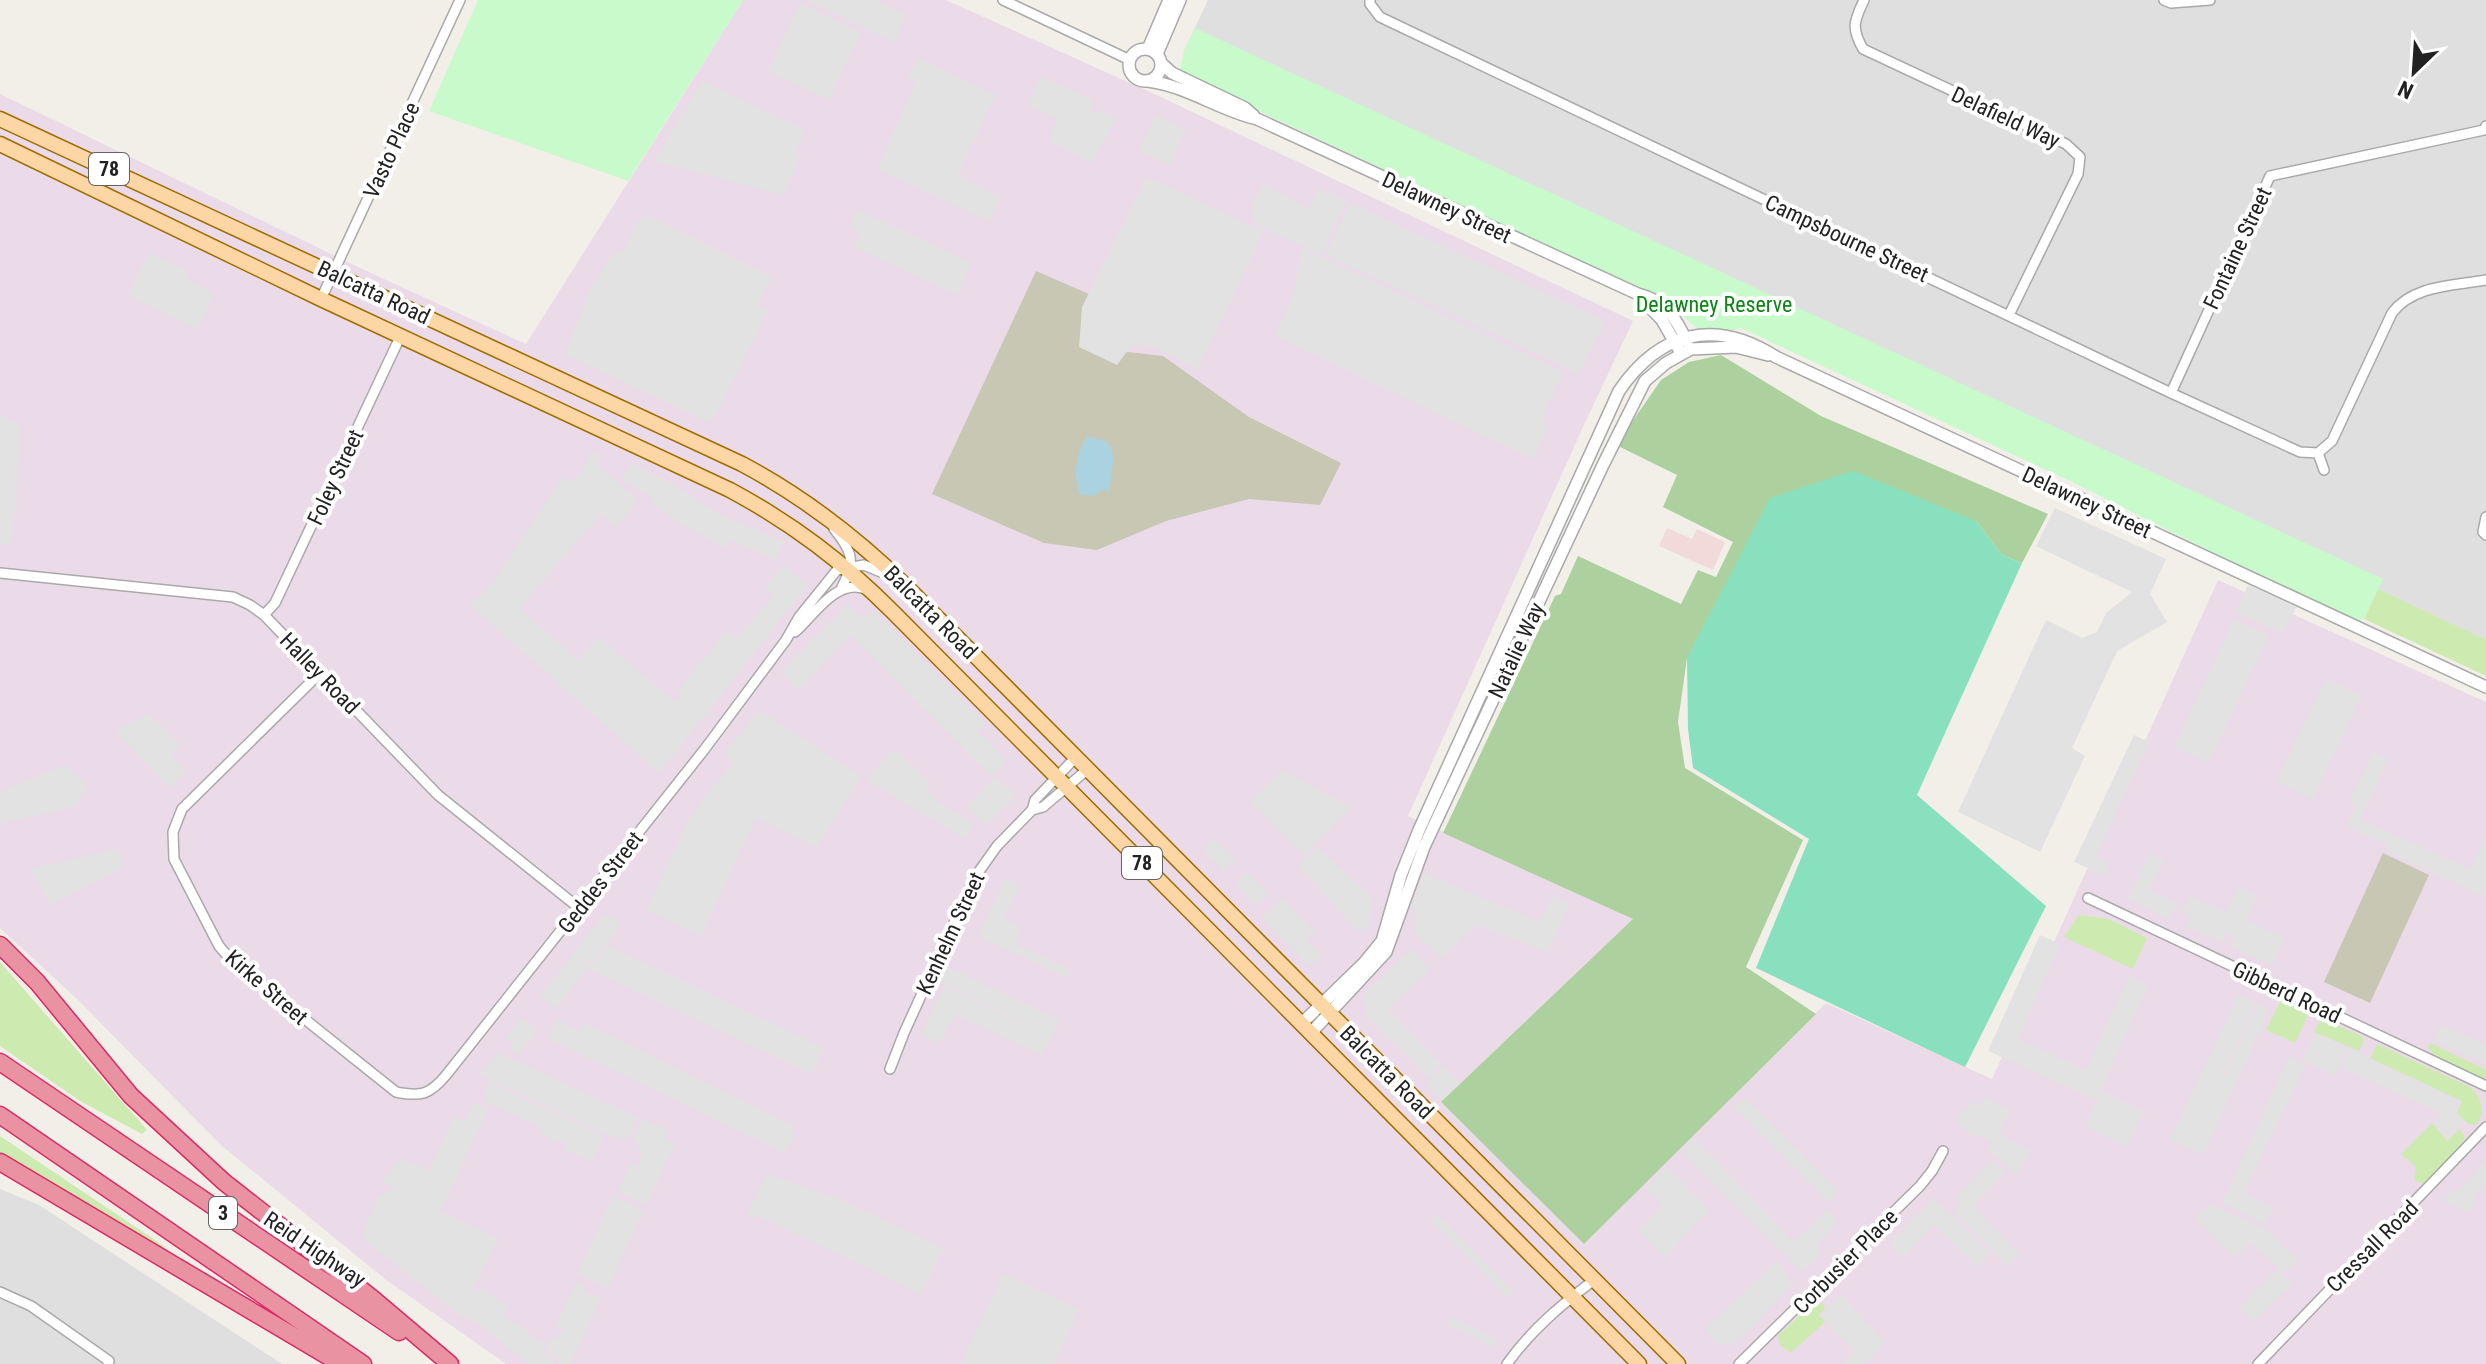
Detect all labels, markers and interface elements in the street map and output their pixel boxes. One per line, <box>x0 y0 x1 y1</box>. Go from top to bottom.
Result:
north arrow <box>2374 32 2454 112</box>
text: N <box>2394 75 2417 104</box>
street label: Delafield Way <box>1948 82 2064 153</box>
street label: Vasto Place <box>358 98 425 202</box>
road number: 78 <box>89 153 129 185</box>
street label: Delawney Street <box>1378 167 1515 248</box>
street label: Fontaine Street <box>2198 183 2277 313</box>
street label: Campsbourne Street <box>1761 190 1932 287</box>
street label: Balcatta Road <box>314 256 434 329</box>
park label: Delawney Reserve <box>1636 292 1792 317</box>
street label: Foley Street <box>302 426 368 529</box>
street label: Delawney Street <box>2018 462 2155 543</box>
street label: Balcatta Road <box>879 561 982 664</box>
street label: Natalie Way <box>1483 598 1549 702</box>
street label: Halley Road <box>275 628 364 719</box>
street label: Geddes Street <box>553 827 648 938</box>
road number: 78 <box>1122 847 1162 879</box>
street label: Kenhelm Street <box>911 868 990 998</box>
street label: Kirke Street <box>221 945 313 1030</box>
street label: Gibberd Road <box>2229 956 2345 1028</box>
street label: Balcatta Road <box>1335 1021 1438 1124</box>
street label: Cressall Road <box>2321 1195 2423 1297</box>
road number: 3 <box>209 1197 237 1229</box>
street label: Corbusier Place <box>1788 1204 1903 1319</box>
street label: Reid Highway <box>259 1206 370 1292</box>

